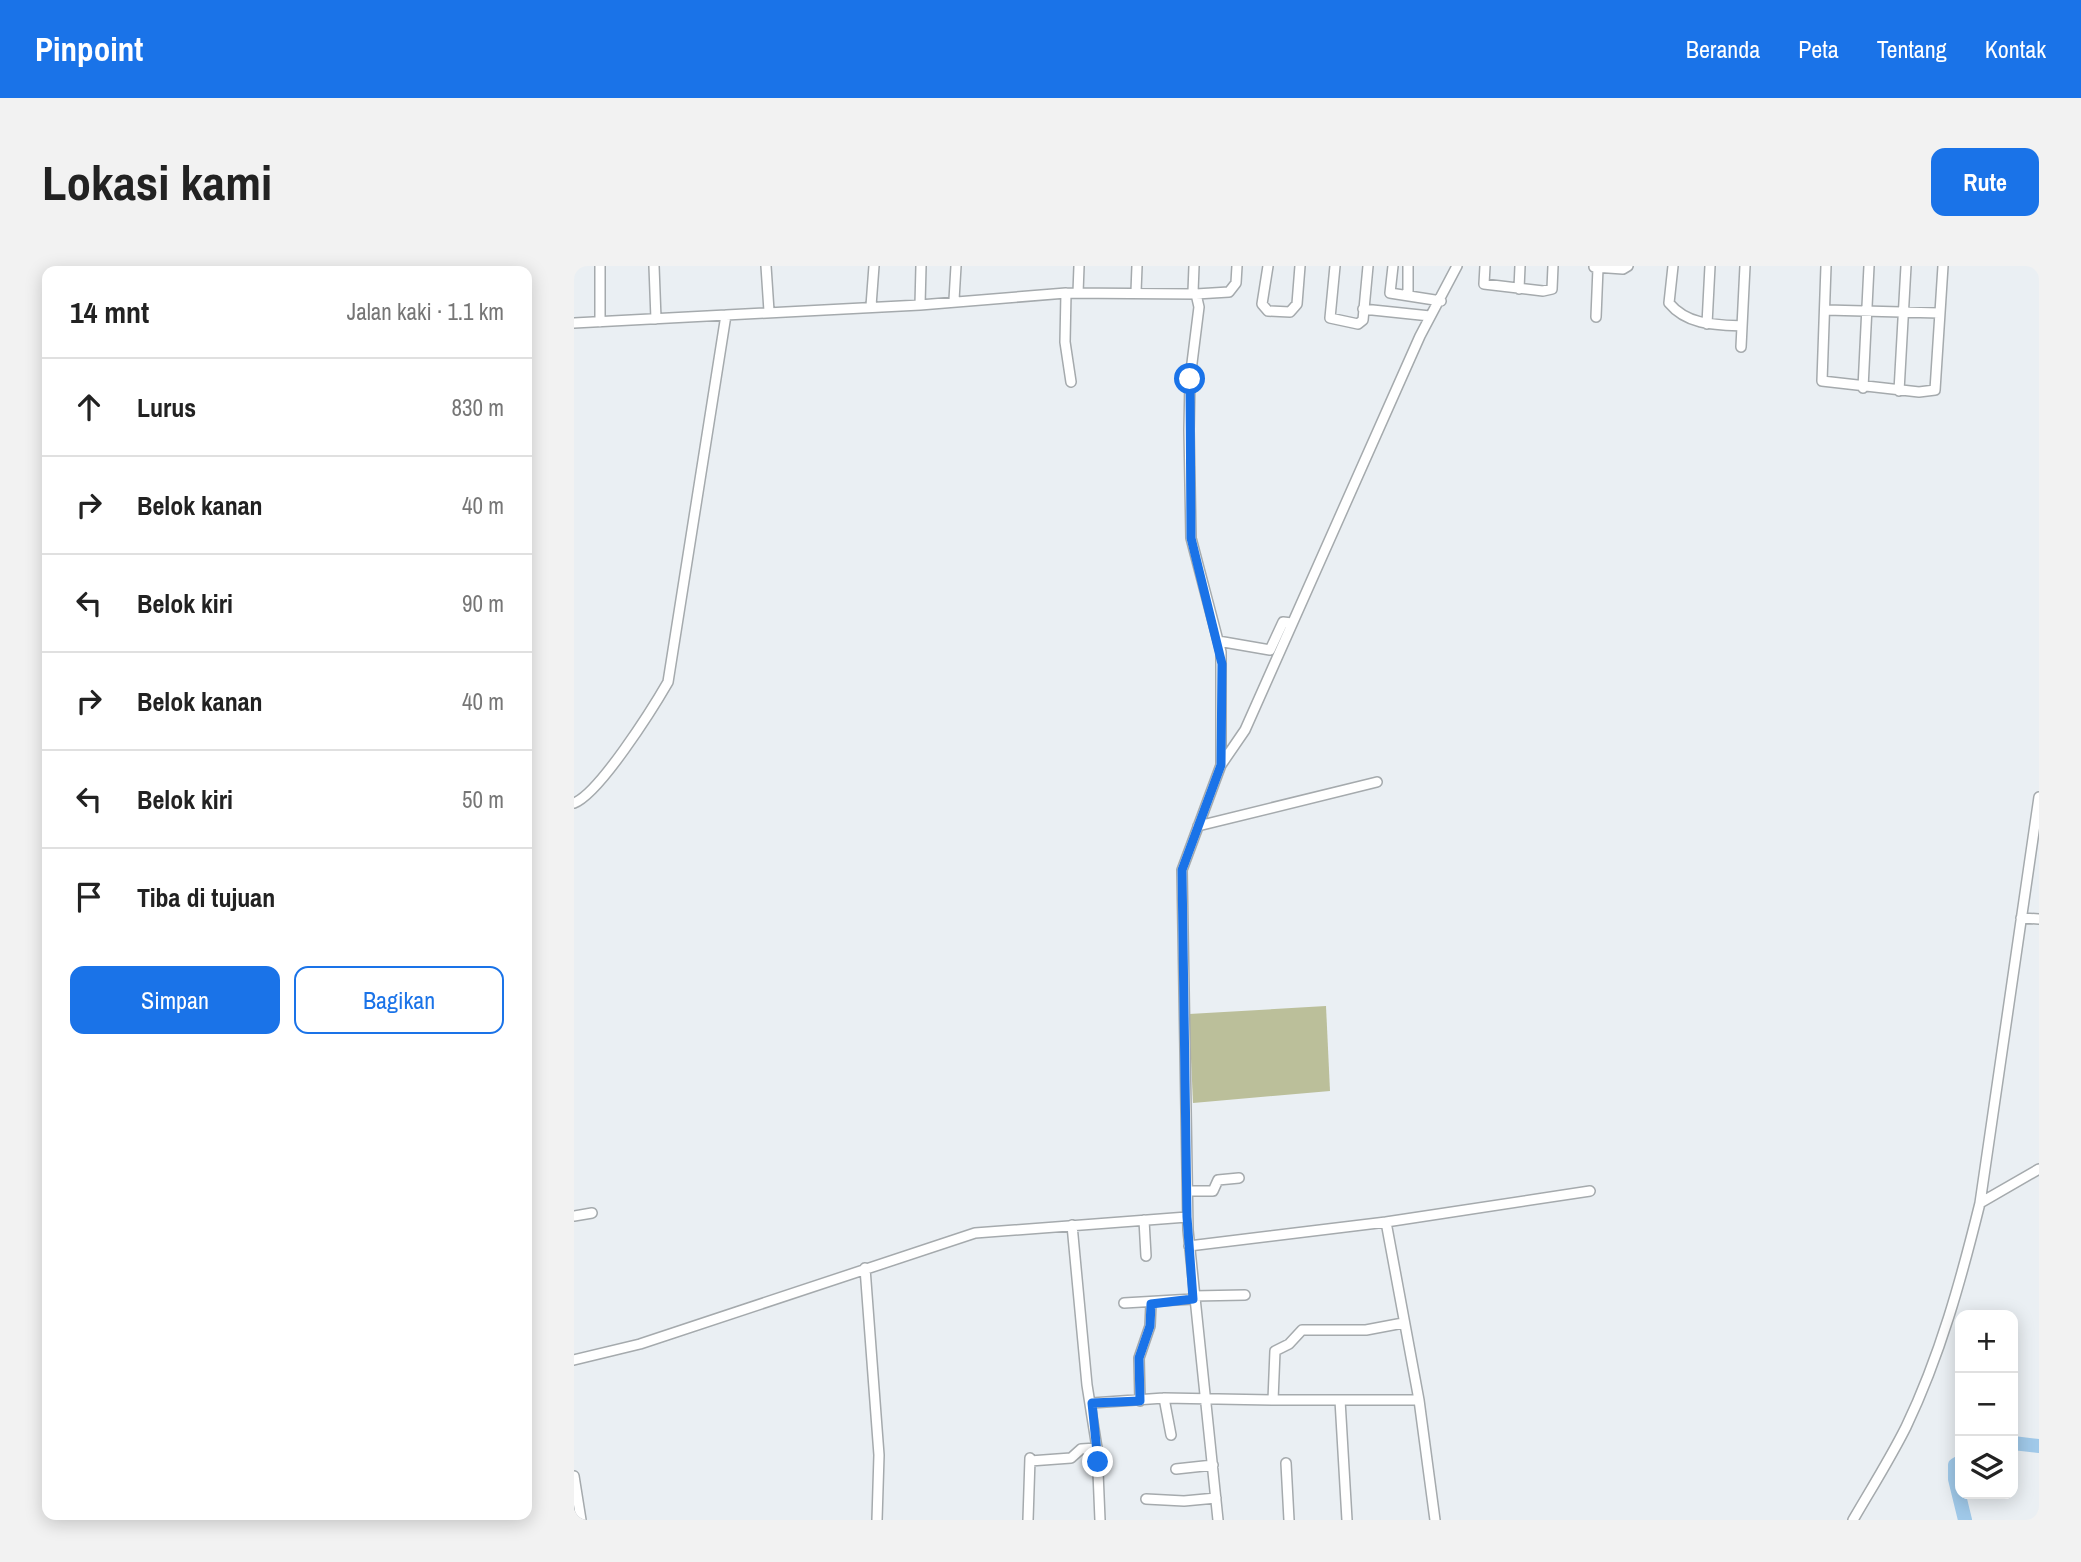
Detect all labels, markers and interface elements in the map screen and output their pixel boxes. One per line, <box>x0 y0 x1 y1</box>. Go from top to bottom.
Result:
text: Pinpoint <box>35 27 143 71</box>
text: Beranda <box>1686 33 1760 65</box>
text: Peta <box>1798 33 1839 65</box>
text: Tentang <box>1877 33 1947 65</box>
text: Kontak <box>1985 33 2046 65</box>
button: Rute <box>1931 148 2039 216</box>
text: Lokasi kami <box>42 149 272 215</box>
text: 14 mnt <box>70 292 149 332</box>
text: Jalan kaki · 1.1 km <box>347 296 504 327</box>
route start <box>1174 363 1205 394</box>
icon: ahead <box>70 388 108 426</box>
text: Lurus <box>137 390 196 425</box>
text: 830 m <box>452 392 504 423</box>
icon: right <box>70 486 108 524</box>
text: Belok kanan <box>137 488 263 523</box>
text: 40 m <box>462 490 504 521</box>
icon: left <box>70 584 108 622</box>
text: Belok kiri <box>137 586 233 621</box>
text: 90 m <box>462 588 504 619</box>
icon: right <box>70 682 108 720</box>
text: Belok kanan <box>137 684 263 719</box>
text: 40 m <box>462 686 504 717</box>
icon: left <box>70 780 108 818</box>
text: Belok kiri <box>137 782 233 817</box>
text: 50 m <box>462 784 504 815</box>
icon: arrive <box>70 878 108 916</box>
text: Tiba di tujuan <box>137 880 275 915</box>
button: Simpan <box>70 966 280 1034</box>
button: Bagikan <box>294 966 504 1034</box>
map controls <box>1955 1310 2018 1499</box>
button: + <box>1955 1310 2018 1373</box>
button: − <box>1955 1373 2018 1436</box>
button: layers <box>1955 1436 2018 1499</box>
route end <box>1082 1446 1113 1477</box>

